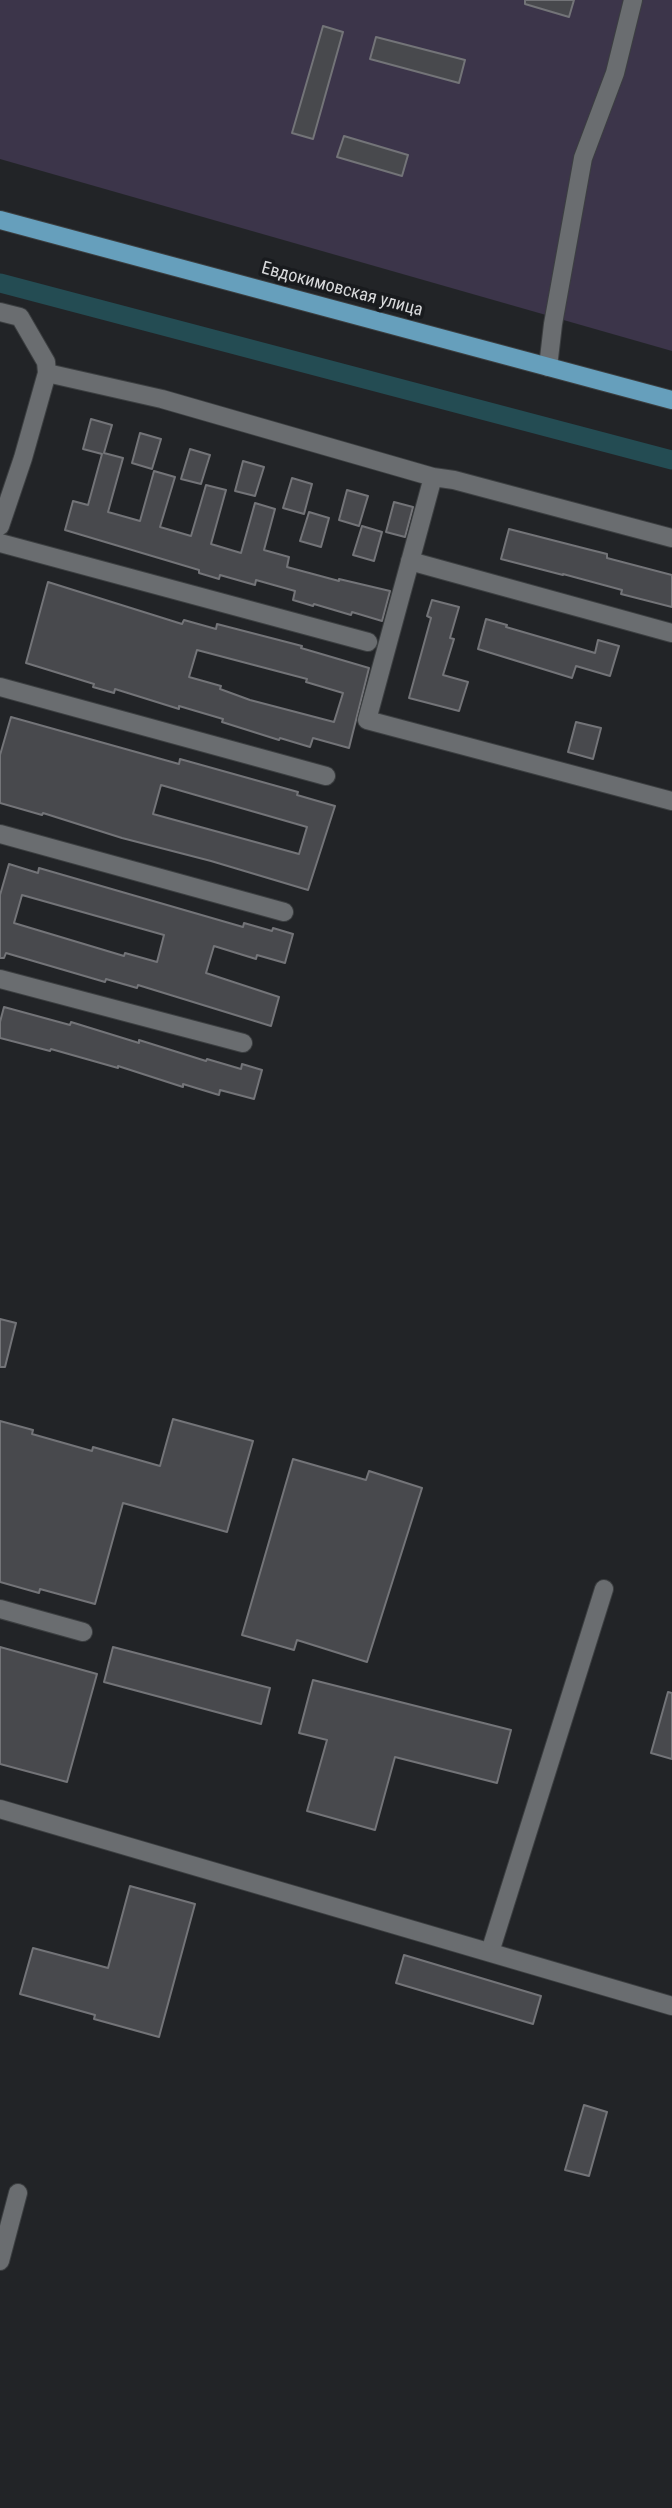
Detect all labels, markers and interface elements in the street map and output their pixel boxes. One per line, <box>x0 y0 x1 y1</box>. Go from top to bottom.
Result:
street label: Евдокимовская улица <box>259 258 425 322</box>

